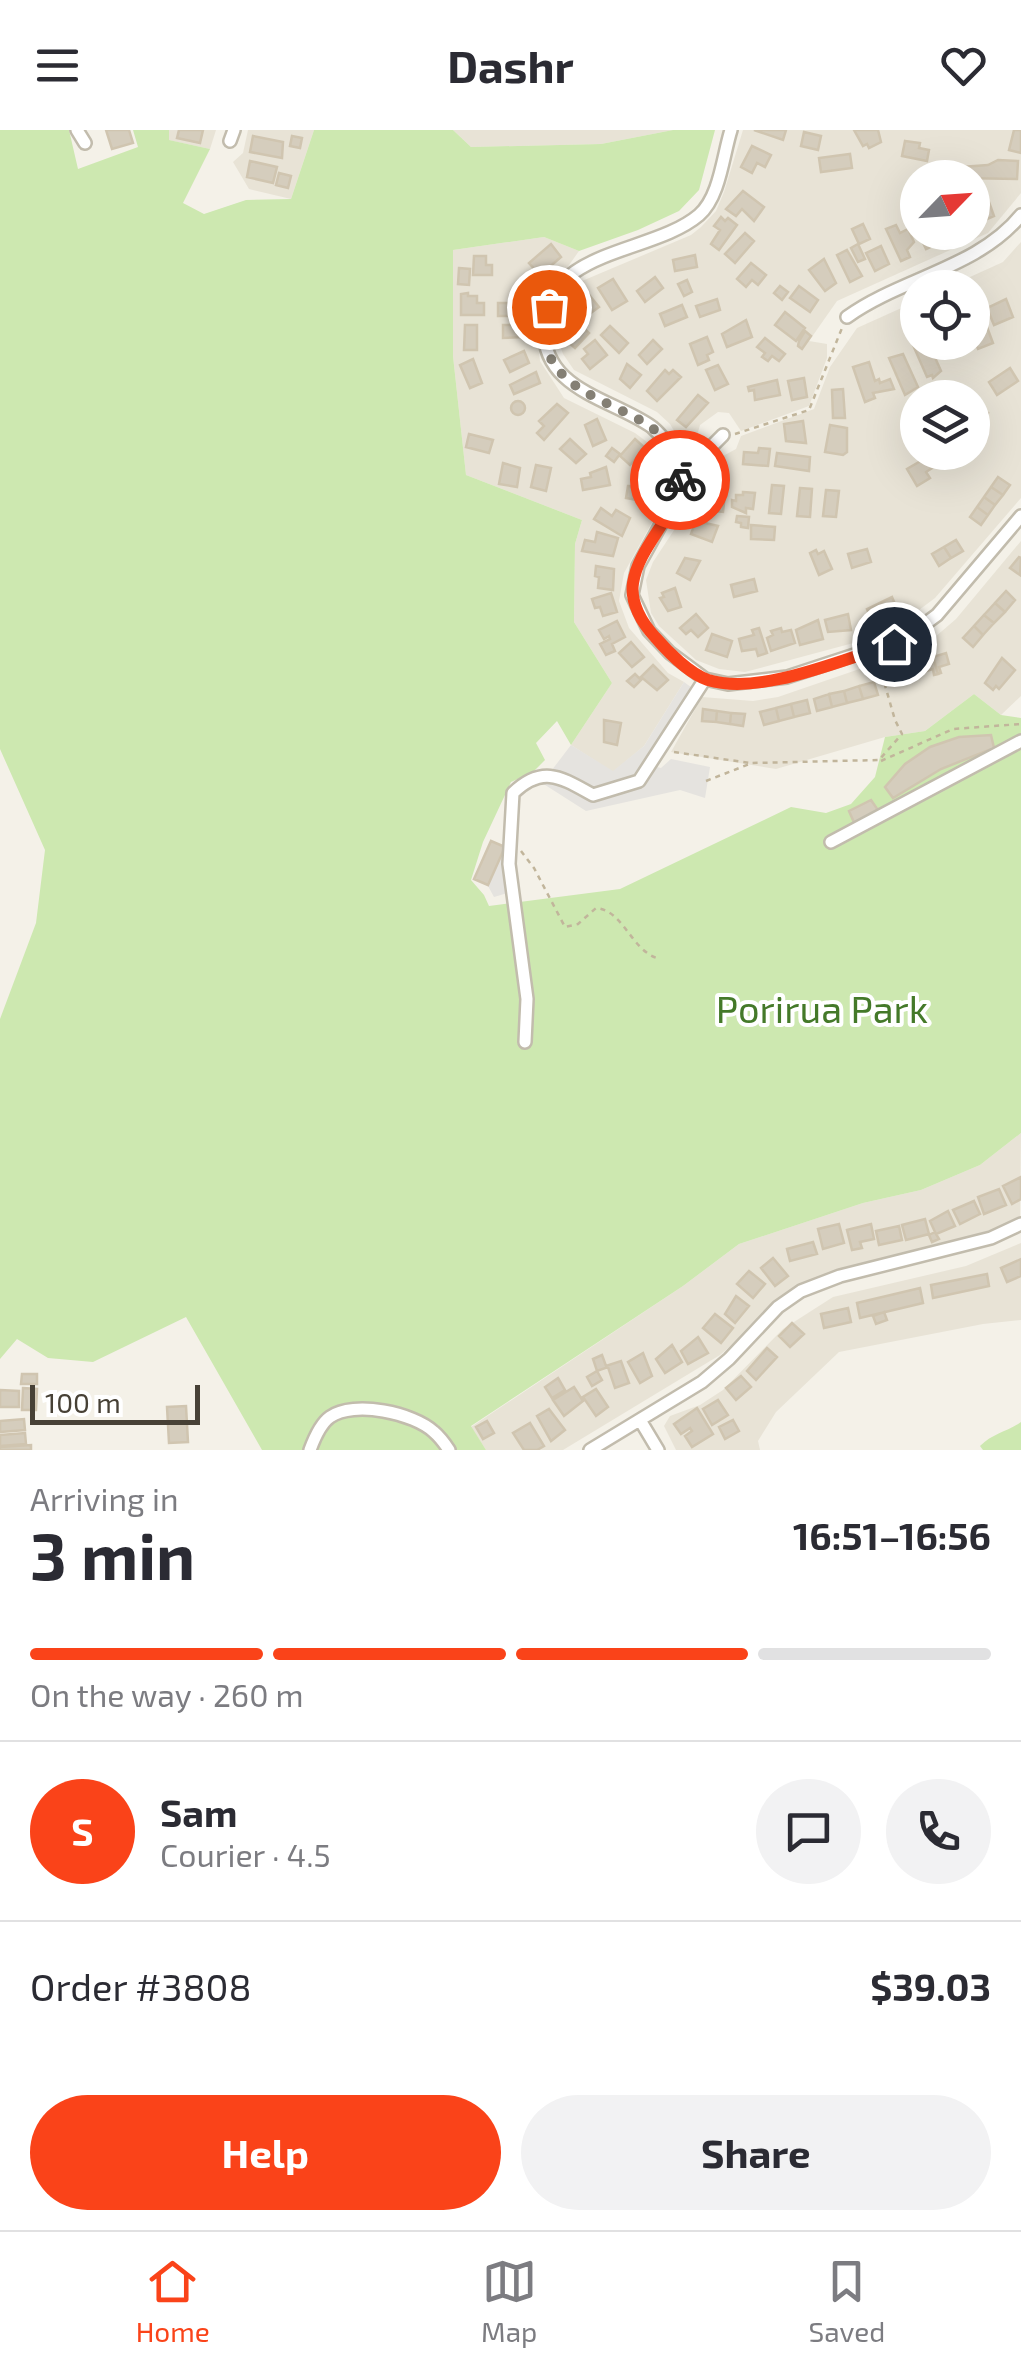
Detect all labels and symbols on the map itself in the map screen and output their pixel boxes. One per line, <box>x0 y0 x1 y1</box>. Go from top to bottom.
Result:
north arrow <box>900 160 990 250</box>
pin <box>507 265 592 350</box>
courier <box>630 430 730 530</box>
pin <box>852 602 937 687</box>
park label: Porirua Park <box>716 985 928 1031</box>
scale bar <box>30 1380 200 1424</box>

